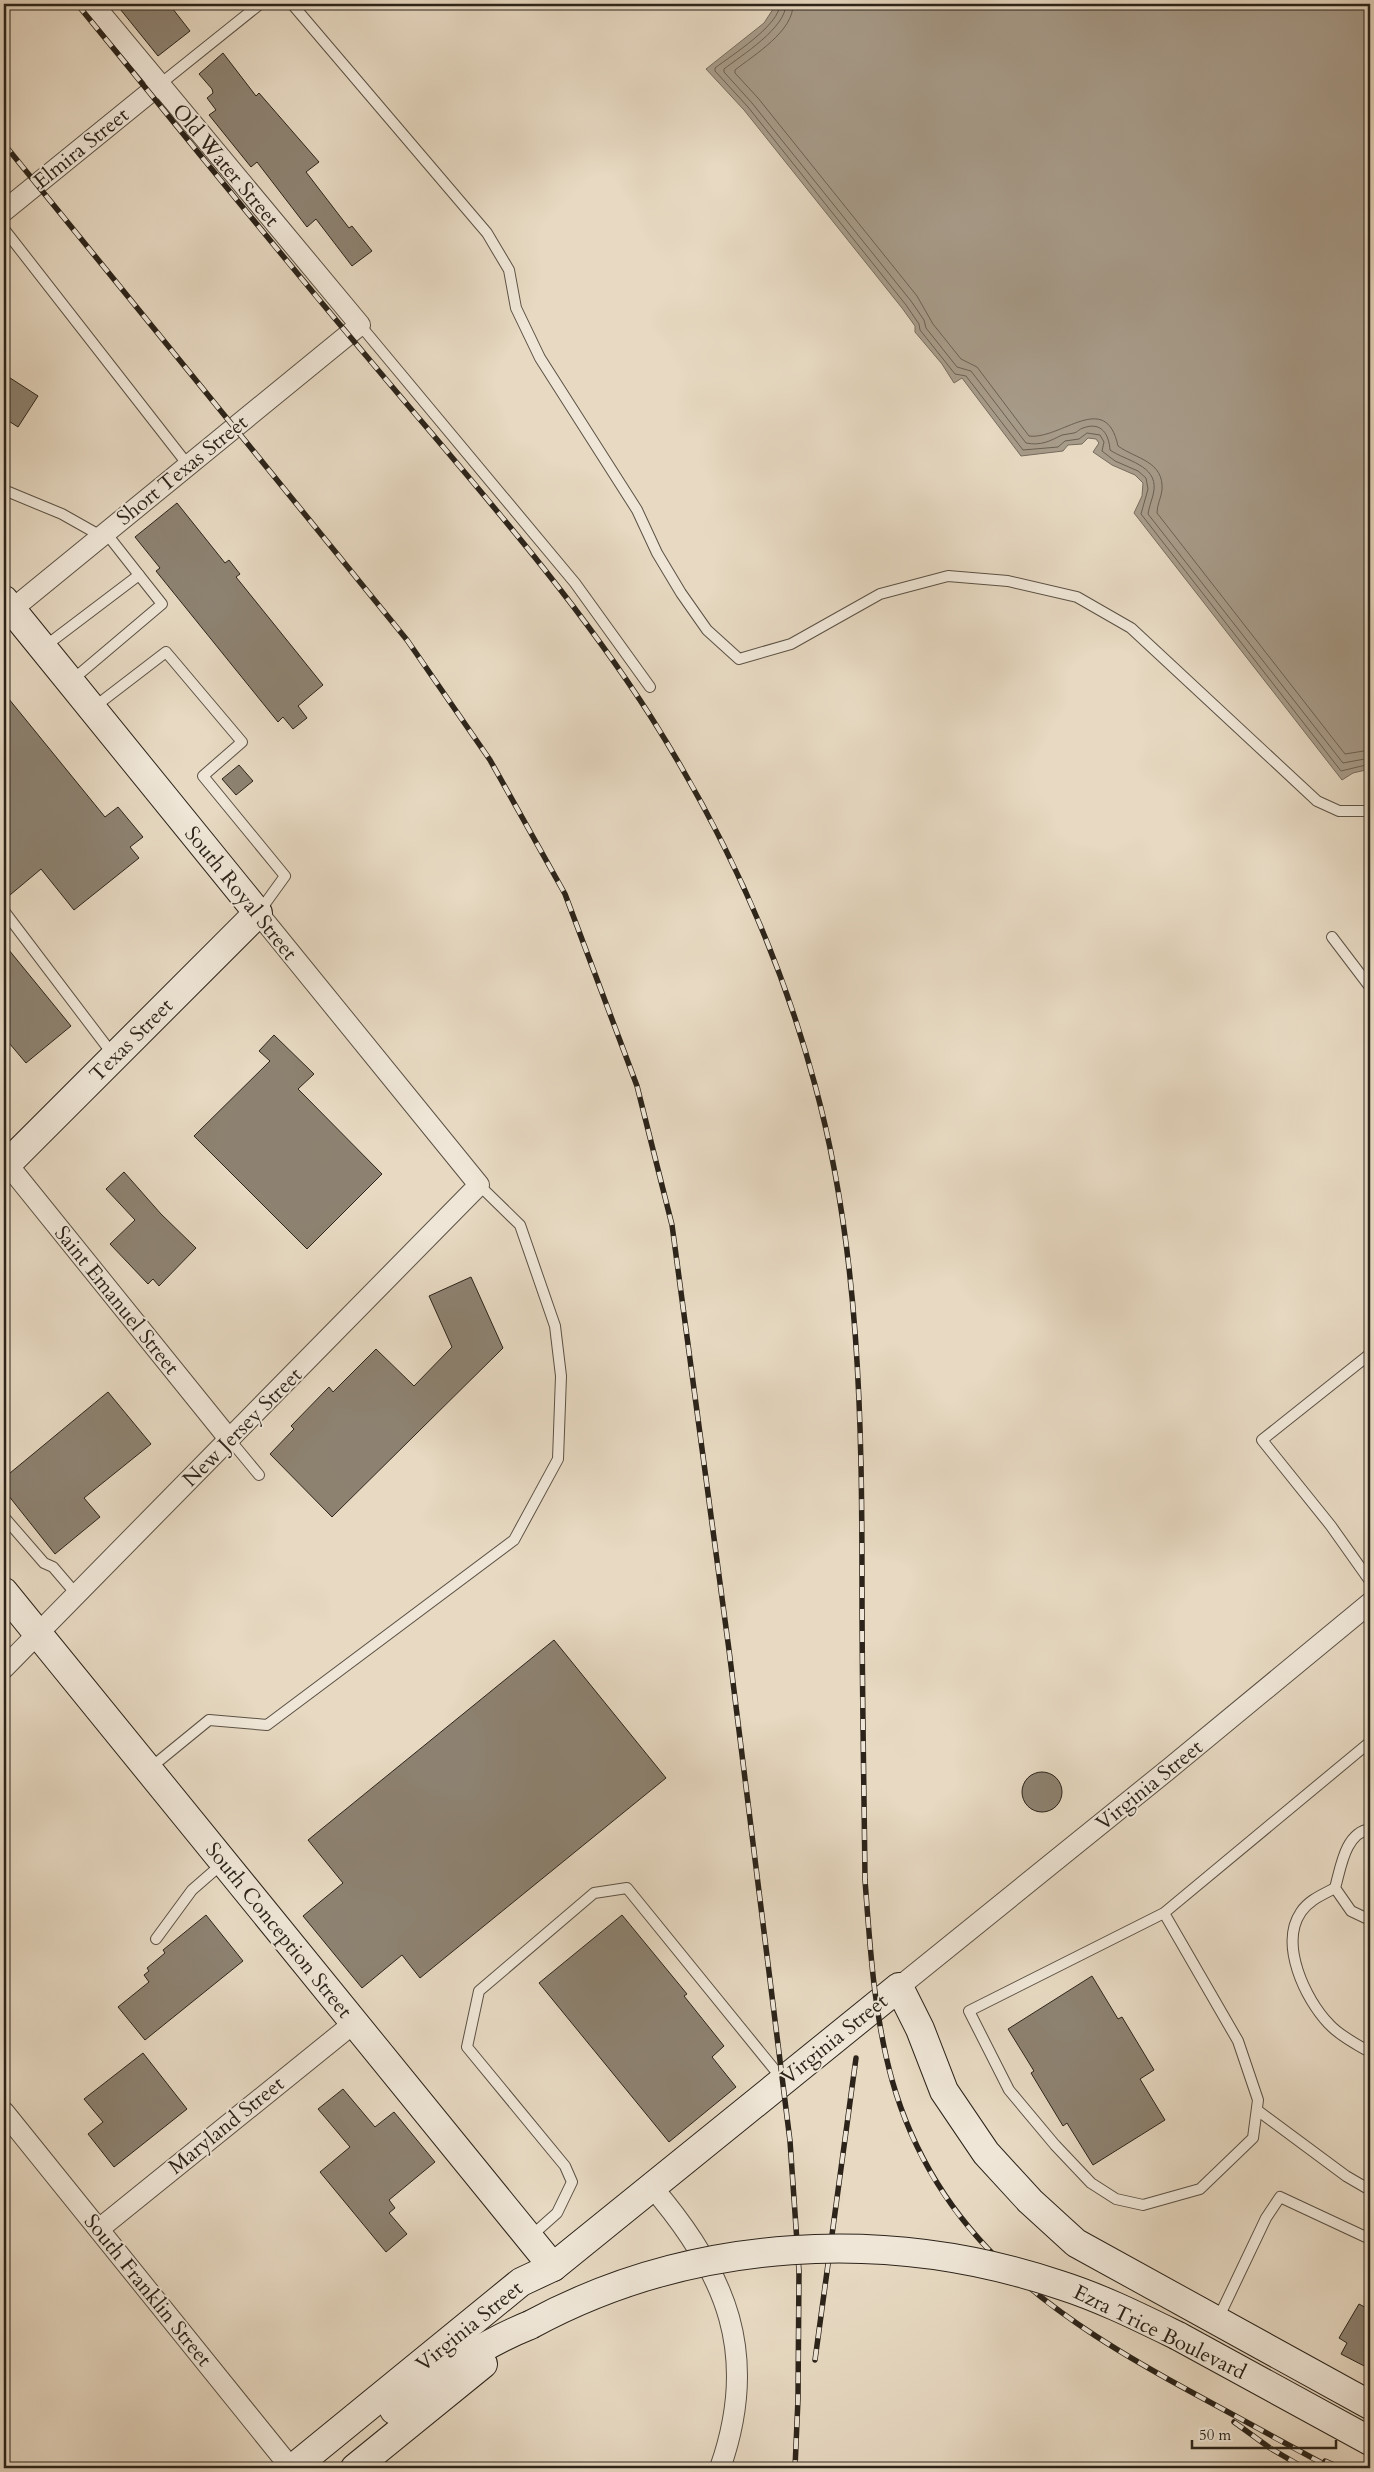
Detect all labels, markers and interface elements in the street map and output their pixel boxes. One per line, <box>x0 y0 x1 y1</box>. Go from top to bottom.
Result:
street label: Old Water Street <box>165 98 286 233</box>
street label: Elmira Street <box>28 101 135 196</box>
street label: Short Texas Street <box>111 408 254 532</box>
street label: South Royal Street <box>177 820 304 967</box>
street label: Texas Street <box>83 992 180 1089</box>
street label: Saint Emanuel Street <box>47 1220 186 1381</box>
street label: New Jersey Street <box>176 1361 309 1493</box>
street label: Virginia Street <box>1090 1733 1209 1837</box>
street label: South Conception Street <box>198 1836 359 2025</box>
street label: Virginia Street <box>775 1987 894 2091</box>
street label: Maryland Street <box>162 2069 291 2181</box>
street label: South Franklin Street <box>77 2208 218 2373</box>
street label: Virginia Street <box>410 2274 529 2378</box>
street label: Ezra Trice Boulevard <box>1068 2278 1251 2387</box>
scale bar <box>1192 2417 1335 2449</box>
text: 50 m <box>1199 2425 1231 2445</box>

